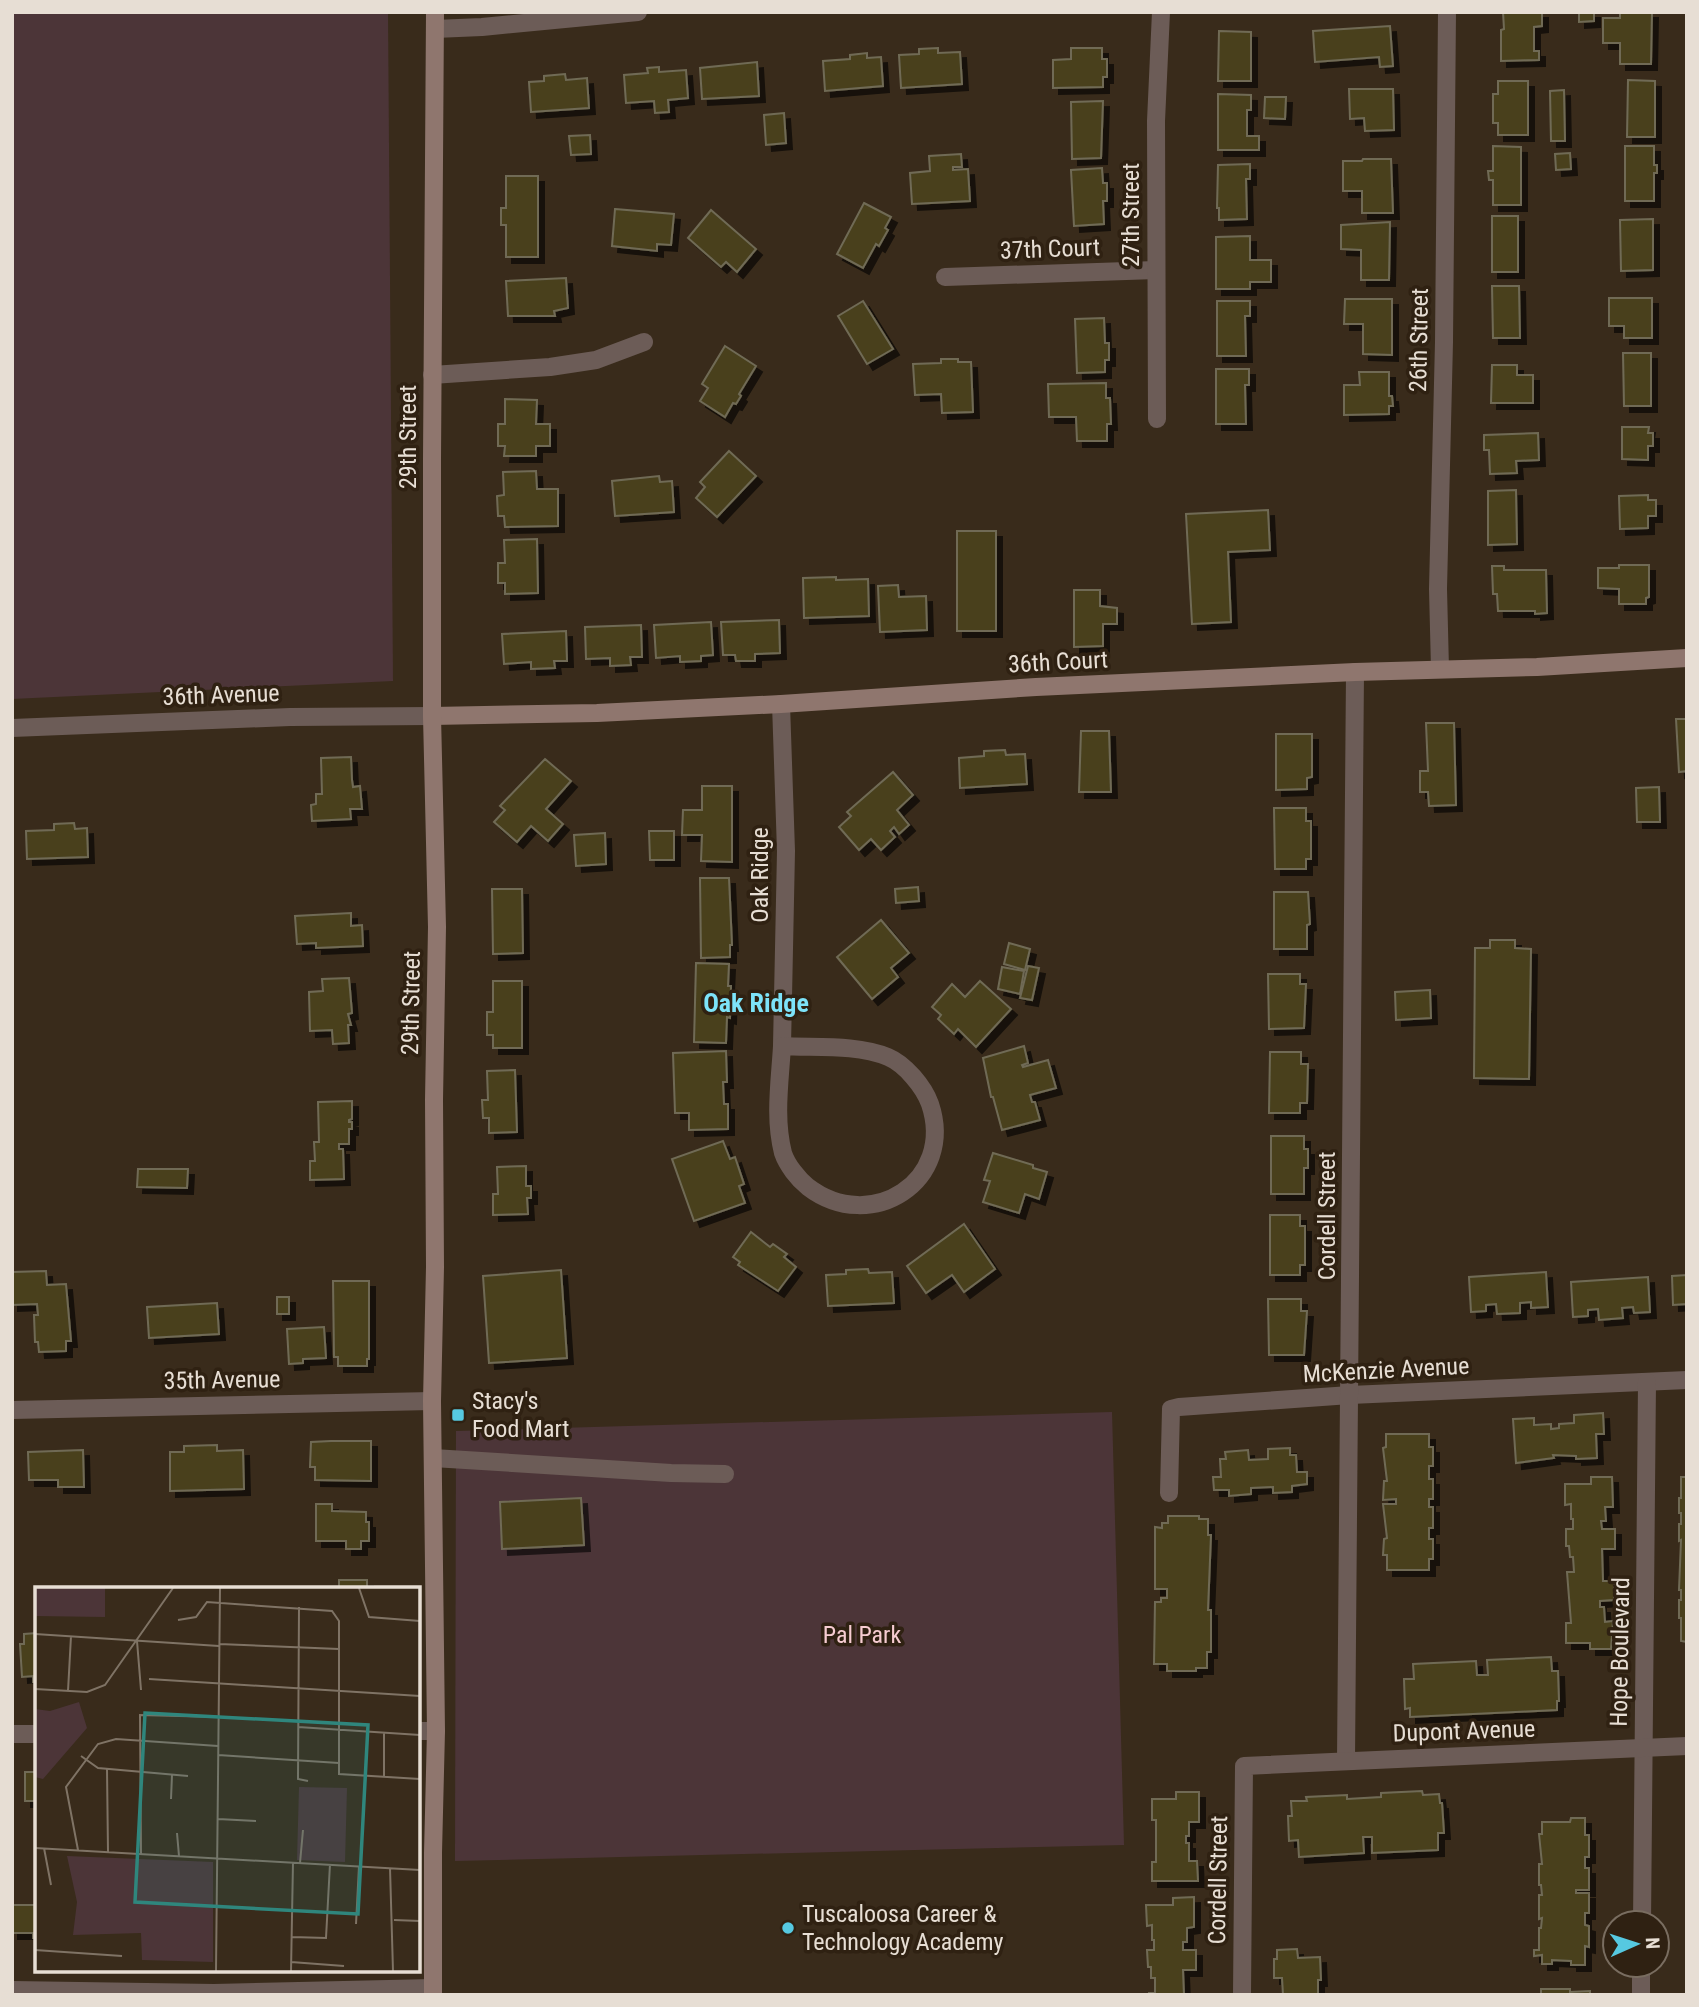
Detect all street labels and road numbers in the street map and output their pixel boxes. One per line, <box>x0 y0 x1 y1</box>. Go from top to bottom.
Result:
street label: 27th Street <box>1117 163 1145 267</box>
street label: 37th Court <box>999 233 1101 265</box>
street label: 26th Street <box>1404 288 1434 392</box>
street label: 29th Street <box>394 385 422 489</box>
street label: 36th Court <box>1007 645 1109 679</box>
street label: 36th Avenue <box>162 679 280 711</box>
street label: Oak Ridge <box>746 827 774 923</box>
street label: 29th Street <box>396 951 426 1055</box>
street label: Cordell Street <box>1313 1152 1341 1280</box>
street label: McKenzie Avenue <box>1302 1352 1470 1388</box>
street label: 35th Avenue <box>163 1365 281 1395</box>
street label: Hope Boulevard <box>1605 1577 1635 1727</box>
street label: Dupont Avenue <box>1392 1715 1536 1747</box>
street label: Cordell Street <box>1203 1815 1233 1945</box>

